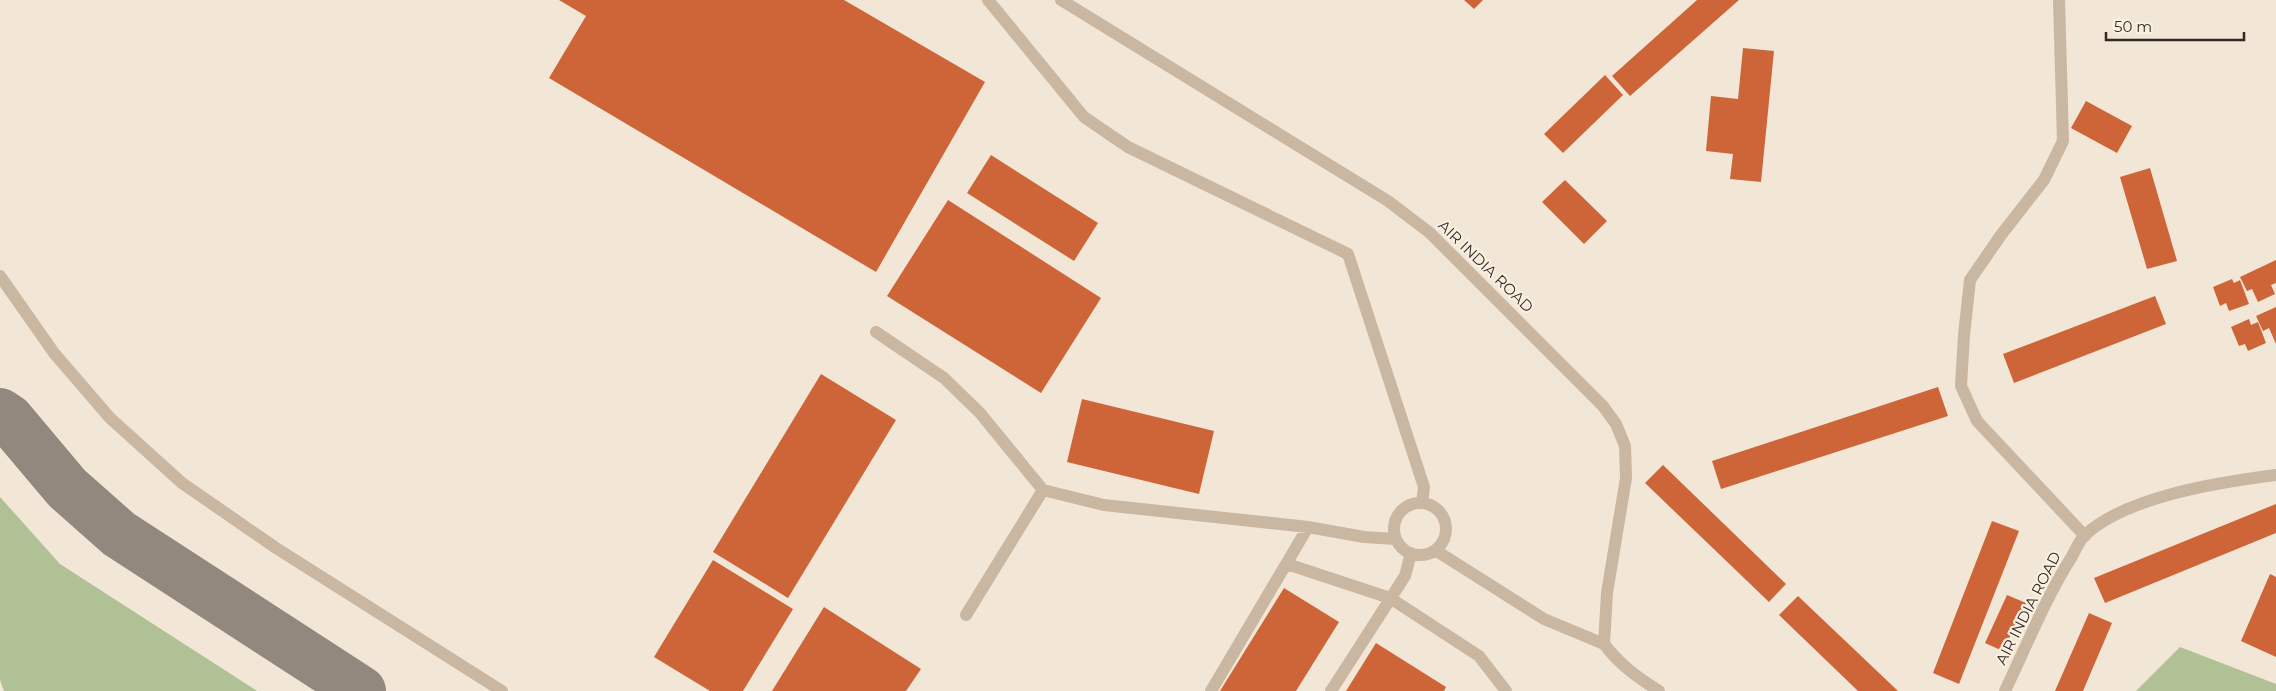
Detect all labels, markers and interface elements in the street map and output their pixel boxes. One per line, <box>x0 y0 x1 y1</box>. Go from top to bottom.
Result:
scale bar <box>2106 10 2244 42</box>
text: 50 m <box>2114 17 2152 36</box>
street label: AIR INDIA ROAD <box>1435 216 1537 316</box>
street label: AIR INDIA ROAD <box>1991 548 2065 668</box>

